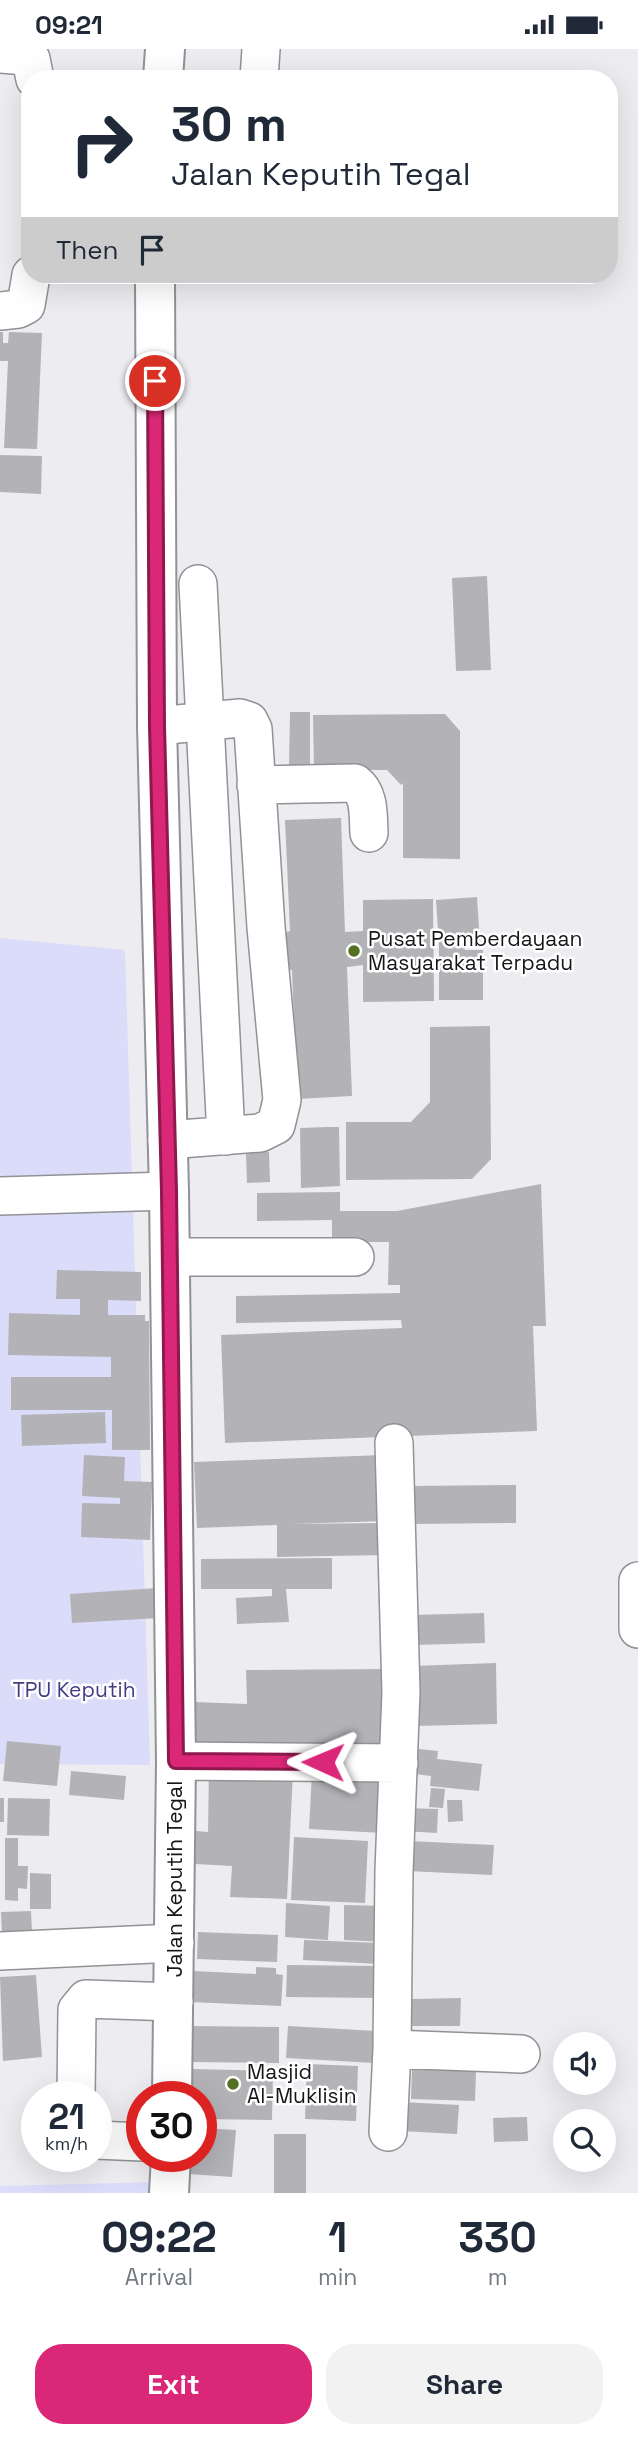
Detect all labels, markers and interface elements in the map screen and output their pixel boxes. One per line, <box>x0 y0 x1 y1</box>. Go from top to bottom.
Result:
text: 09:21 <box>35 8 103 42</box>
text: 30 m <box>171 93 287 155</box>
icon: right <box>56 98 147 189</box>
text: Jalan Keputih Tegal <box>171 154 471 194</box>
icon: arrive <box>133 231 171 269</box>
text: Then <box>56 233 119 267</box>
pin <box>125 351 185 411</box>
icon: arrive <box>136 362 174 400</box>
place label: Pusat Pemberdayaan Masyarakat Terpadu <box>368 925 582 976</box>
marker: Pusat Pemberdayaan Masyarakat Terpadu <box>346 943 362 959</box>
park label: TPU Keputih <box>12 1676 136 1703</box>
position arrow <box>286 1725 360 1799</box>
street label: Jalan Keputih Tegal <box>161 1781 188 1977</box>
map controls <box>553 2032 616 2172</box>
button: sound <box>553 2032 616 2095</box>
place label: Masjid Al-Muklisin <box>247 2058 357 2109</box>
marker: Masjid Al-Muklisin <box>225 2076 241 2092</box>
speed limit sign: 30 <box>126 2081 217 2172</box>
text: 21 <box>48 2095 85 2139</box>
button: search <box>553 2109 616 2172</box>
text: km/h <box>45 2132 88 2155</box>
text: 09:22 <box>101 2211 217 2264</box>
text: 1 <box>328 2211 347 2264</box>
text: 330 <box>459 2211 537 2264</box>
text: Arrival <box>125 2262 193 2292</box>
text: min <box>318 2262 357 2292</box>
text: m <box>488 2262 508 2292</box>
button: Exit <box>35 2344 312 2424</box>
button: Share <box>326 2344 603 2424</box>

